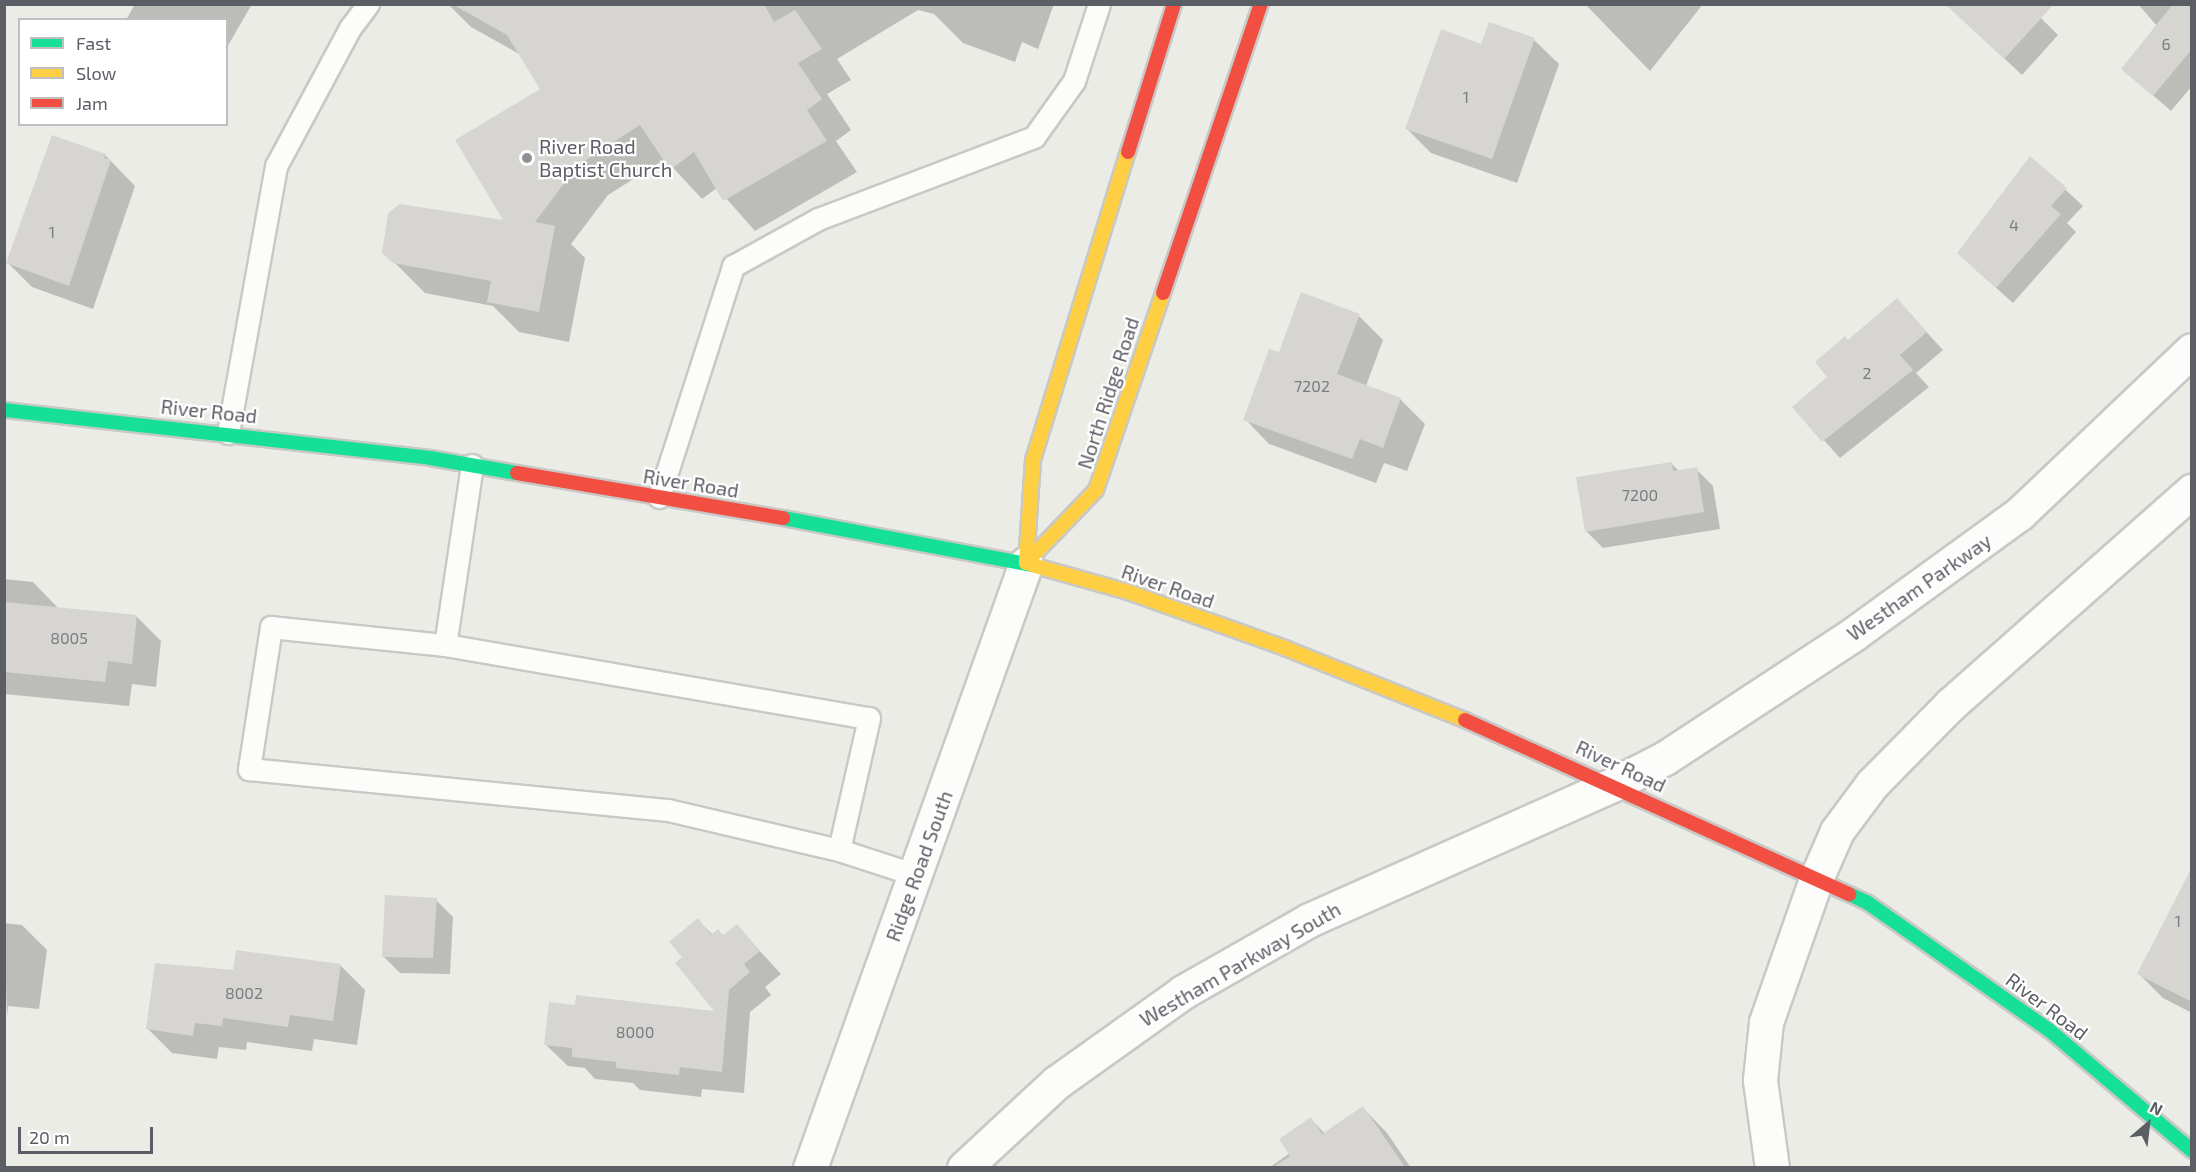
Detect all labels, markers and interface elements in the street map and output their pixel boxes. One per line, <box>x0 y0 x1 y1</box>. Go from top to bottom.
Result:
legend <box>18 18 228 126</box>
text: Fast <box>76 32 111 54</box>
house number: 6 <box>2161 34 2171 54</box>
text: Slow <box>76 62 116 84</box>
house number: 1 <box>1463 87 1469 107</box>
text: Jam <box>76 92 108 114</box>
place label: River Road Baptist Church <box>539 134 672 181</box>
marker: River Road Baptist Church <box>520 151 534 165</box>
house number: 4 <box>2009 215 2019 235</box>
house number: 1 <box>49 222 55 242</box>
street label: North Ridge Road <box>1072 314 1144 472</box>
house number: 2 <box>1863 363 1871 383</box>
house number: 7202 <box>1294 376 1330 396</box>
street label: River Road <box>159 394 259 428</box>
street label: River Road <box>641 464 741 502</box>
house number: 7200 <box>1622 485 1658 505</box>
street label: Westham Parkway <box>1842 528 1996 646</box>
street label: River Road <box>1118 559 1218 613</box>
house number: 8005 <box>50 628 88 648</box>
street label: River Road <box>1572 735 1670 797</box>
street label: Ridge Road South <box>881 787 957 945</box>
street label: Westham Parkway South <box>1135 897 1345 1031</box>
house number: 1 <box>2175 911 2181 931</box>
street label: River Road <box>2001 967 2093 1045</box>
house number: 8002 <box>225 983 263 1003</box>
house number: 8000 <box>616 1022 654 1042</box>
north arrow <box>2118 1094 2178 1154</box>
text: N <box>2147 1097 2166 1119</box>
scale bar <box>21 1115 156 1153</box>
text: 20 m <box>29 1126 70 1148</box>

